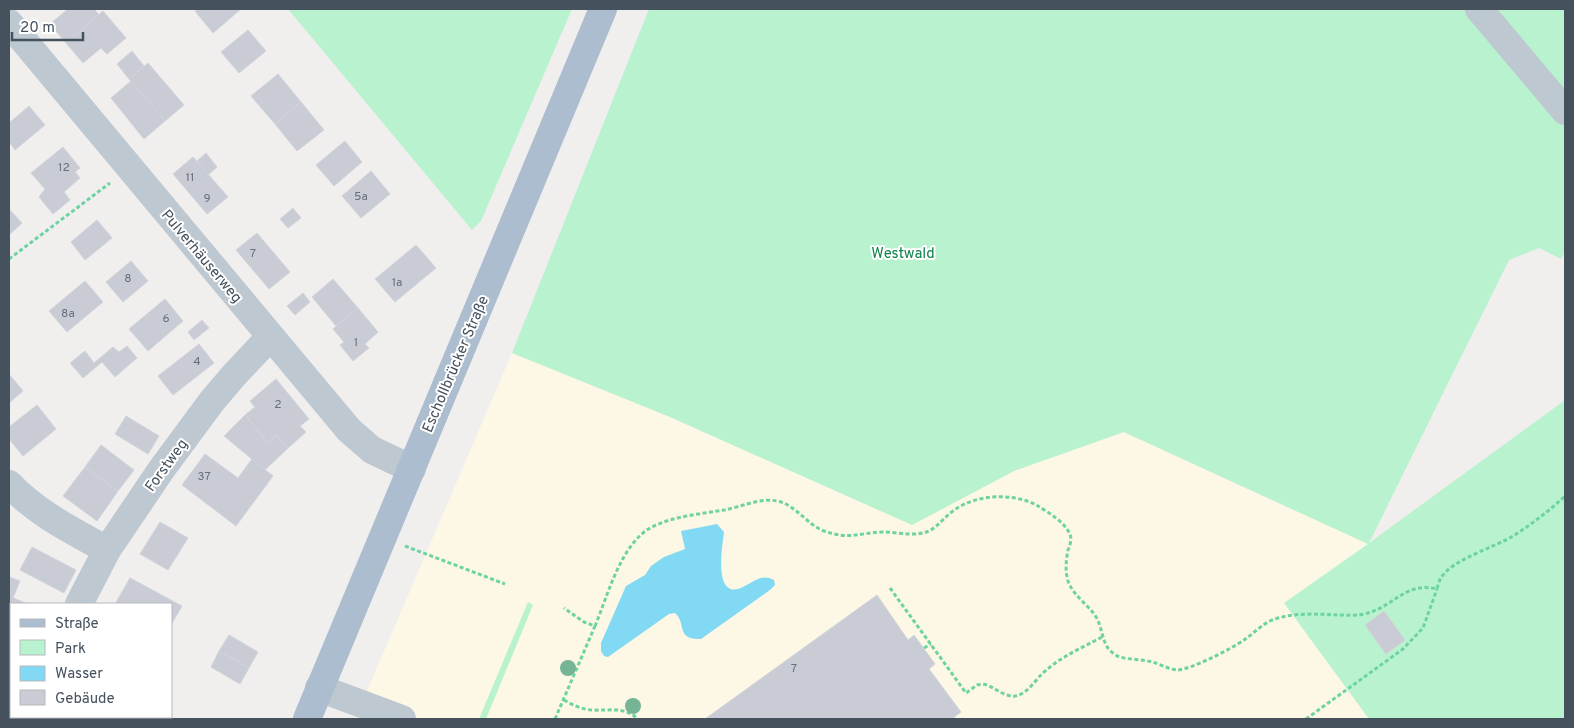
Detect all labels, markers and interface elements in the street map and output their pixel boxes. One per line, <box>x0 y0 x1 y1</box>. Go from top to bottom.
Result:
scale bar <box>12 10 84 42</box>
text: 20 m <box>20 19 55 38</box>
house number: 12 <box>58 160 70 176</box>
house number: 11 <box>186 170 194 186</box>
house number: 5a <box>354 189 368 205</box>
house number: 9 <box>203 191 211 207</box>
street label: Pulverhäuserweg <box>156 206 246 308</box>
park label: Westwald <box>871 245 935 264</box>
house number: 7 <box>250 246 256 262</box>
house number: 8 <box>124 271 132 287</box>
house number: 1a <box>392 275 402 291</box>
street label: Eschollbrücker Straße <box>419 293 494 436</box>
house number: 8a <box>61 306 75 322</box>
house number: 6 <box>162 311 170 327</box>
house number: 1 <box>354 335 358 351</box>
house number: 4 <box>193 354 201 370</box>
house number: 2 <box>274 397 282 413</box>
street label: Forstweg <box>142 436 193 496</box>
house number: 37 <box>197 469 211 485</box>
legend <box>10 603 172 718</box>
text: Straße <box>55 615 99 634</box>
text: Park <box>55 640 86 659</box>
house number: 7 <box>791 661 797 677</box>
text: Wasser <box>55 665 103 684</box>
text: Gebäude <box>55 690 115 709</box>

